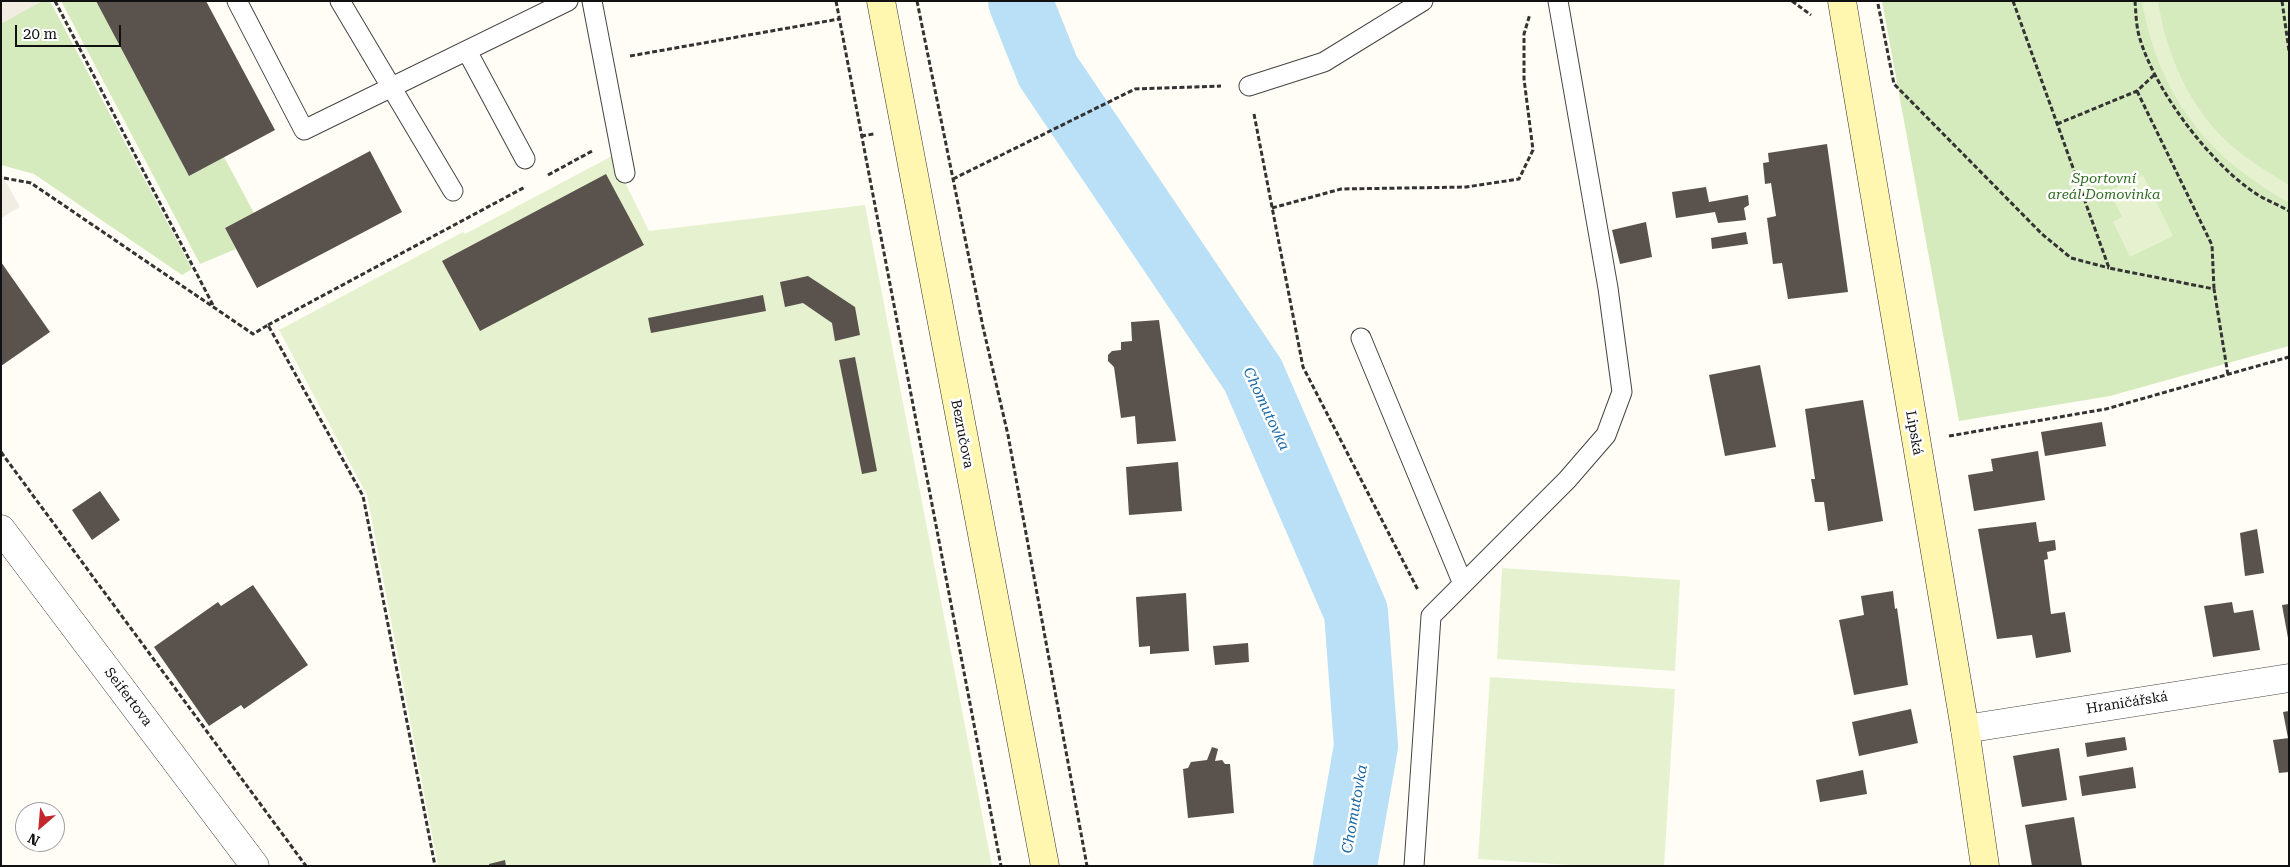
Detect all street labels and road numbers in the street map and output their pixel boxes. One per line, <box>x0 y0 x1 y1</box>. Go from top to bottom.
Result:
street label: Bezručova <box>947 398 977 470</box>
street label: Lipská <box>1902 409 1926 457</box>
street label: Seifertova <box>101 664 155 730</box>
street label: Hraničářská <box>2085 688 2169 718</box>

